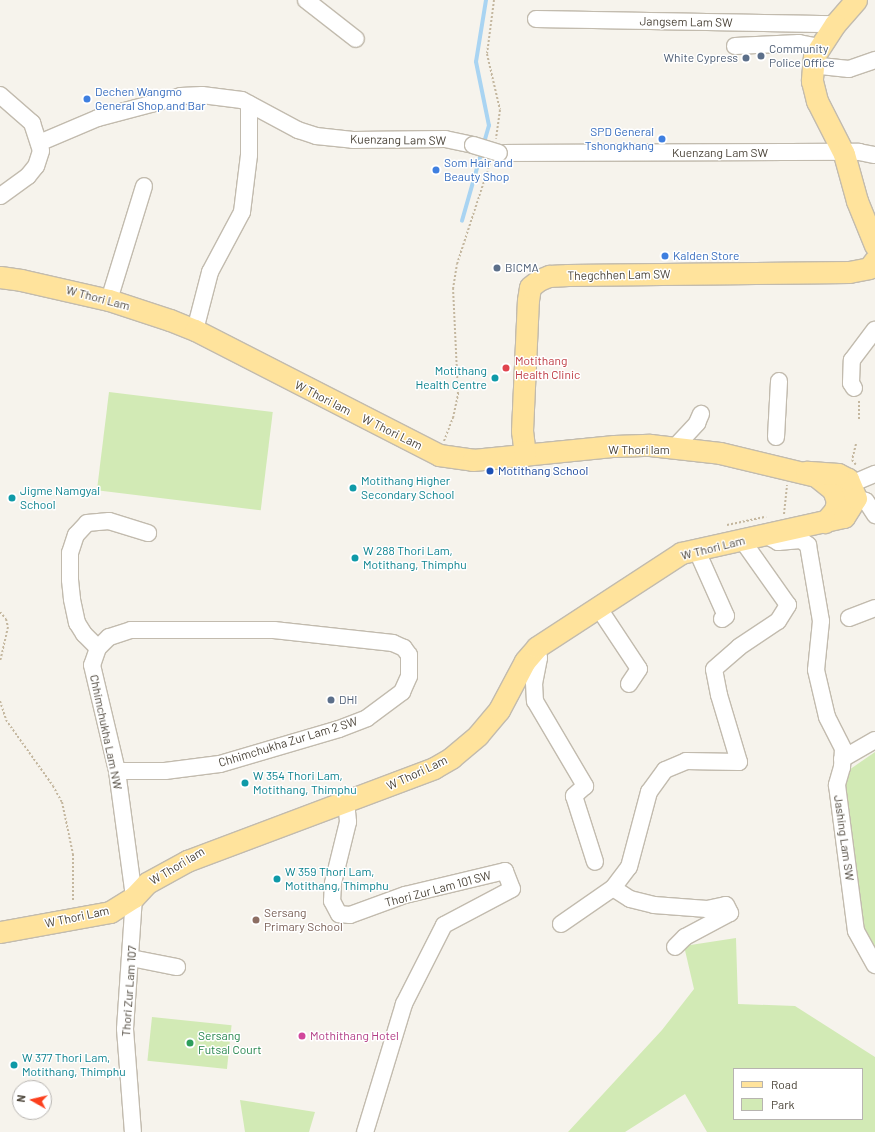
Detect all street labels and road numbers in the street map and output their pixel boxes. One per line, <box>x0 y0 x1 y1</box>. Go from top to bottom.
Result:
street label: Jangsem Lam SW <box>639 14 733 30</box>
street label: Kuenzang Lam SW <box>350 132 446 148</box>
street label: Kuenzang Lam SW <box>672 146 768 160</box>
street label: Thegchhen Lam SW <box>567 267 671 283</box>
street label: W Thori Lam <box>65 283 131 313</box>
street label: W Thori lam <box>292 378 354 418</box>
street label: W Thori Lam <box>359 411 425 453</box>
street label: W Thori lam <box>608 443 670 457</box>
street label: W Thori Lam <box>680 533 746 563</box>
street label: Chhimchukha Lam NW <box>87 673 125 791</box>
street label: Chhimchukha Zur Lam 2 SW <box>217 714 359 770</box>
street label: W Thori Lam <box>384 753 450 793</box>
street label: Jashing Lam SW <box>831 794 857 882</box>
street label: W Thori lam <box>147 844 207 888</box>
street label: Thori Zur Lam 101 SW <box>383 868 493 910</box>
street label: W Thori Lam <box>44 903 110 931</box>
street label: Thori Zur Lam 107 <box>119 945 139 1037</box>

